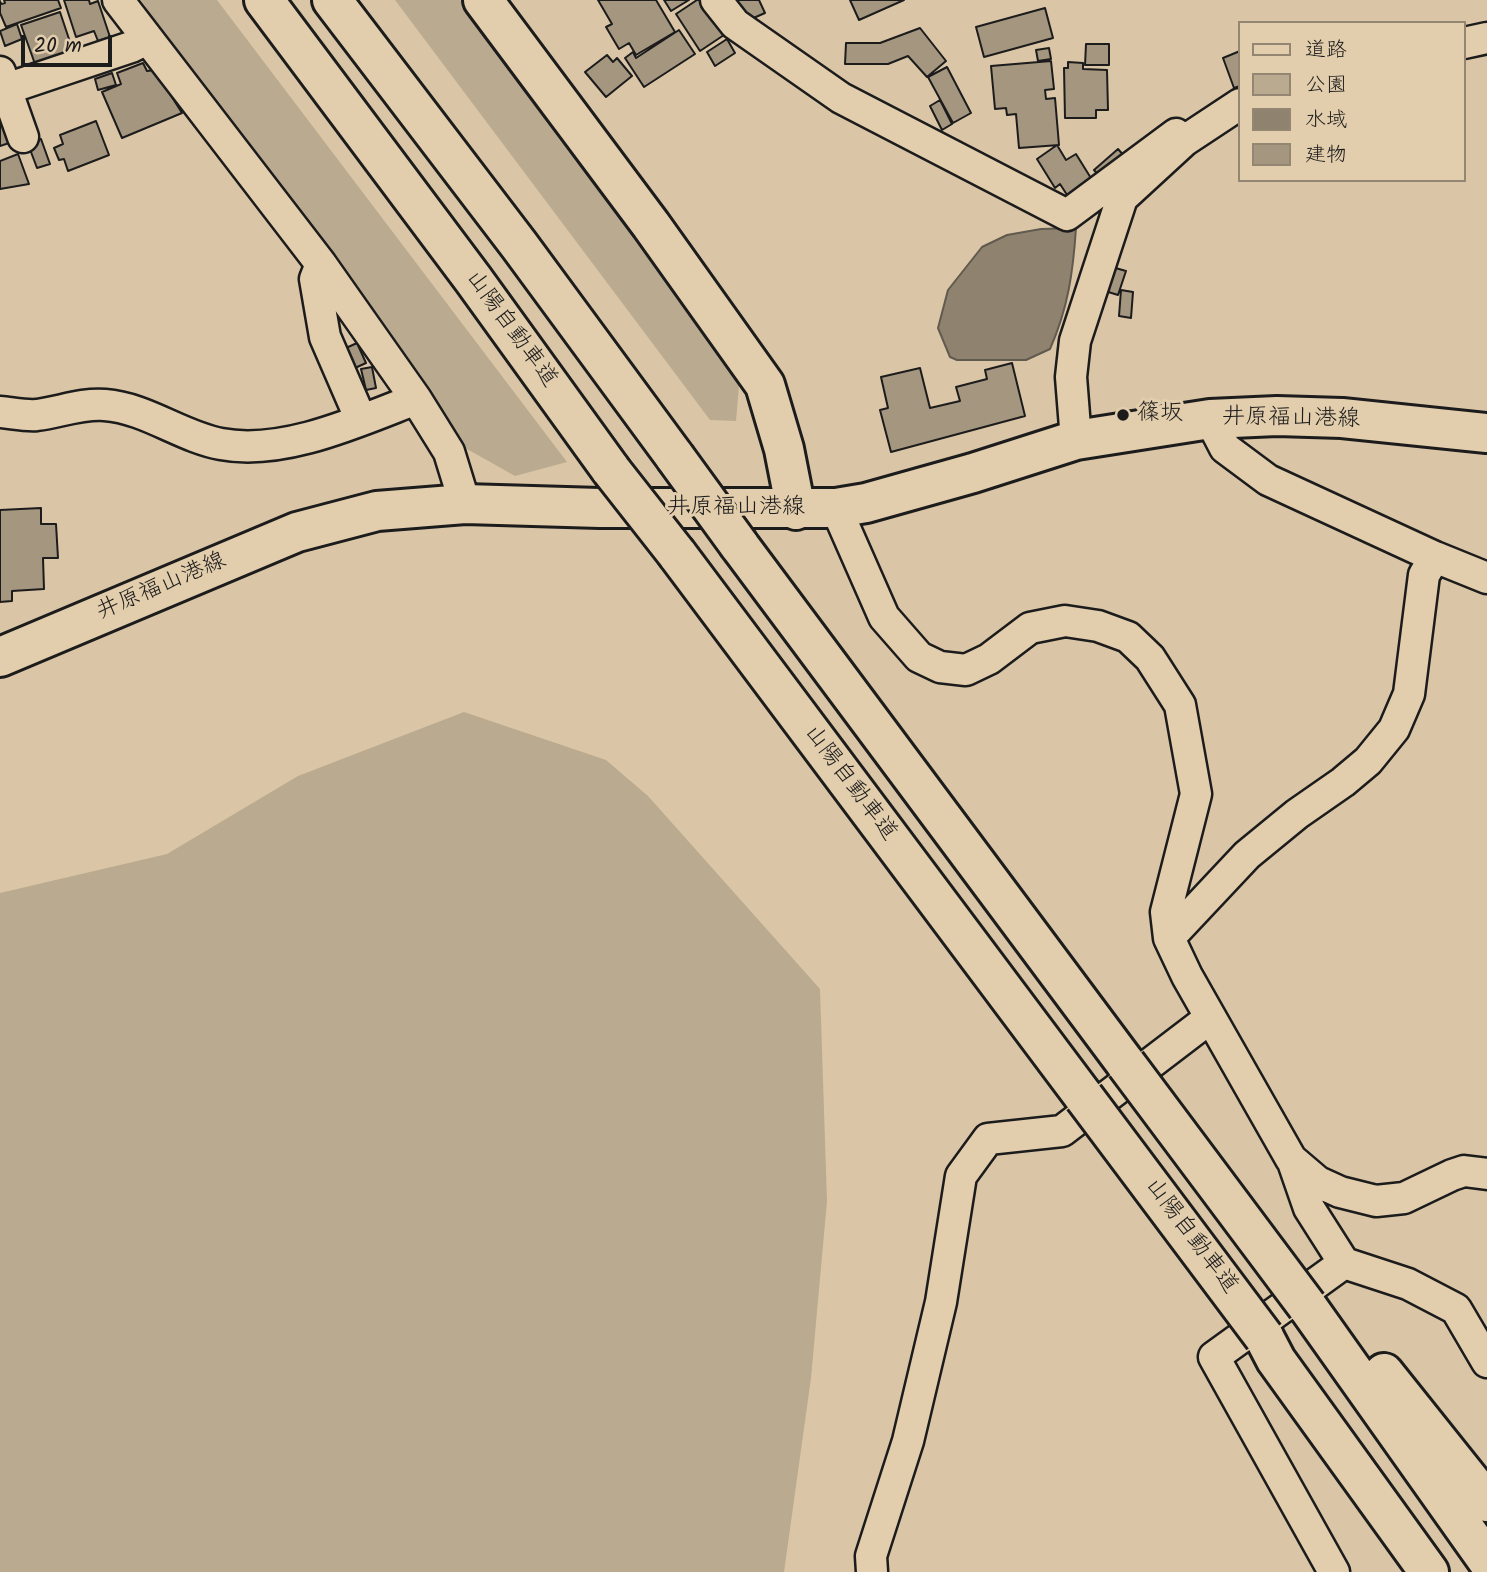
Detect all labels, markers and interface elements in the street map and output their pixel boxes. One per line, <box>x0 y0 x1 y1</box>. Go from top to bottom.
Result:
scale bar <box>24 21 116 65</box>
legend <box>1238 21 1466 182</box>
text: 20 m <box>34 30 82 63</box>
text: 道路 <box>1305 34 1347 67</box>
text: 公園 <box>1305 69 1347 102</box>
text: 水域 <box>1305 104 1347 137</box>
text: 建物 <box>1305 139 1347 172</box>
street label: 山陽自動車道 <box>458 266 562 394</box>
place label: 篠坂 <box>1137 401 1183 429</box>
street label: 井原福山港線 <box>1222 405 1360 435</box>
marker: 篠坂 <box>1115 407 1131 423</box>
street label: 井原福山港線 <box>667 495 805 523</box>
street label: 井原福山港線 <box>93 548 231 628</box>
street label: 山陽自動車道 <box>796 721 902 847</box>
street label: 山陽自動車道 <box>1137 1174 1243 1300</box>

